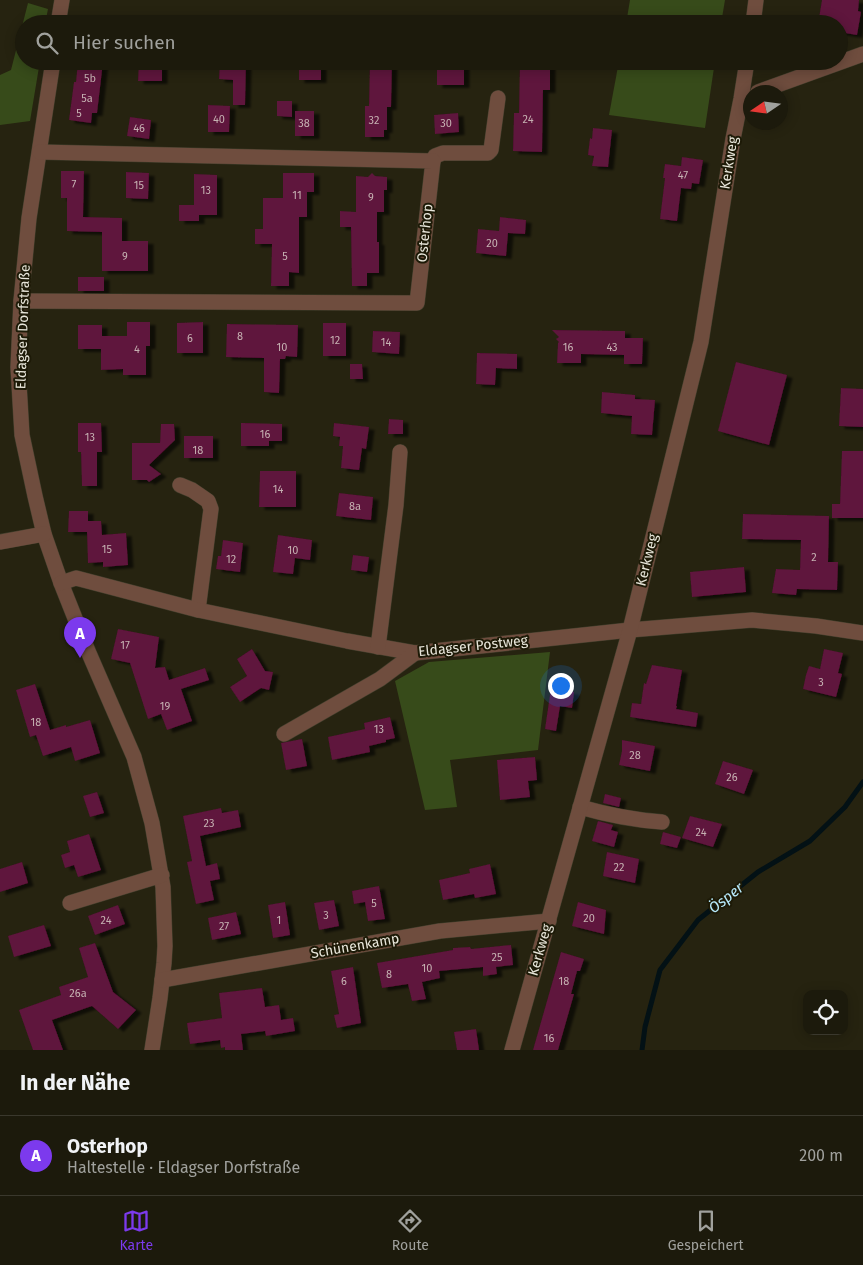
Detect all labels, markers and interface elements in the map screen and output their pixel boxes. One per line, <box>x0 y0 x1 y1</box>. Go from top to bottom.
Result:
search box <box>15 15 848 70</box>
icon: search <box>33 29 61 57</box>
text: Hier suchen <box>73 31 176 54</box>
house number: 5b <box>84 72 96 85</box>
north arrow <box>743 85 788 130</box>
house number: 5a <box>81 92 93 105</box>
house number: 5 <box>76 107 82 120</box>
house number: 40 <box>213 113 225 126</box>
house number: 24 <box>523 113 534 126</box>
house number: 32 <box>369 114 379 127</box>
house number: 38 <box>298 117 310 130</box>
house number: 30 <box>440 117 452 130</box>
house number: 46 <box>133 122 145 135</box>
street label: Kerkweg <box>716 135 742 191</box>
house number: 47 <box>678 169 688 182</box>
house number: 7 <box>72 178 77 191</box>
house number: 15 <box>134 179 145 192</box>
house number: 13 <box>201 184 211 197</box>
house number: 11 <box>292 189 302 202</box>
house number: 9 <box>368 191 374 204</box>
street label: Osterhop <box>413 203 437 263</box>
house number: 20 <box>486 237 498 250</box>
house number: 9 <box>122 250 128 263</box>
house number: 5 <box>282 250 288 263</box>
street label: Eldagser Dorfstraße <box>12 264 34 390</box>
house number: 8 <box>237 330 243 343</box>
house number: 6 <box>187 332 193 345</box>
house number: 12 <box>330 334 340 347</box>
house number: 14 <box>381 336 391 349</box>
house number: 10 <box>277 341 287 354</box>
house number: 16 <box>563 341 573 354</box>
house number: 43 <box>606 341 618 354</box>
house number: 4 <box>134 343 140 356</box>
house number: 16 <box>260 428 270 441</box>
house number: 13 <box>85 431 95 444</box>
house number: 18 <box>193 444 203 457</box>
house number: 14 <box>273 483 283 496</box>
house number: 8a <box>349 500 361 513</box>
street label: Kerkweg <box>632 531 662 588</box>
house number: 15 <box>102 543 113 556</box>
house number: 10 <box>288 544 298 557</box>
house number: 2 <box>811 551 817 564</box>
house number: 12 <box>226 553 236 566</box>
pin: A <box>64 617 96 658</box>
street label: Eldagser Postweg <box>417 632 529 660</box>
house number: 17 <box>120 639 130 652</box>
your location <box>548 673 574 699</box>
house number: 3 <box>818 676 824 689</box>
house number: 19 <box>160 700 170 713</box>
house number: 18 <box>31 716 41 729</box>
house number: 13 <box>374 723 384 736</box>
house number: 28 <box>629 749 641 762</box>
house number: 26 <box>726 771 738 784</box>
house number: 23 <box>204 817 214 830</box>
house number: 24 <box>696 826 707 839</box>
house number: 22 <box>614 861 624 874</box>
water label: Ösper <box>705 878 748 917</box>
house number: 5 <box>371 897 377 910</box>
house number: 3 <box>323 909 329 922</box>
house number: 20 <box>583 912 595 925</box>
house number: 24 <box>101 914 112 927</box>
house number: 1 <box>277 914 281 927</box>
house number: 27 <box>219 920 229 933</box>
street label: Kerkweg <box>524 921 556 978</box>
street label: Schünenkamp <box>309 930 401 962</box>
house number: 25 <box>492 951 503 964</box>
house number: 10 <box>422 962 432 975</box>
house number: 8 <box>386 968 392 981</box>
house number: 6 <box>341 975 347 988</box>
house number: 18 <box>559 975 569 988</box>
house number: 26a <box>69 987 87 1000</box>
map controls <box>803 990 848 1035</box>
button: locate <box>803 990 848 1035</box>
house number: 16 <box>544 1032 554 1045</box>
text: In der Nähe <box>20 1070 130 1096</box>
text: Osterhop <box>67 1135 148 1158</box>
text: A <box>31 1146 41 1165</box>
text: 200 m <box>799 1146 843 1165</box>
text: Haltestelle · Eldagser Dorfstraße <box>67 1158 300 1177</box>
tab: Karte <box>119 1207 153 1254</box>
tab: Route <box>392 1207 429 1254</box>
tab: Gespeichert <box>668 1207 744 1254</box>

